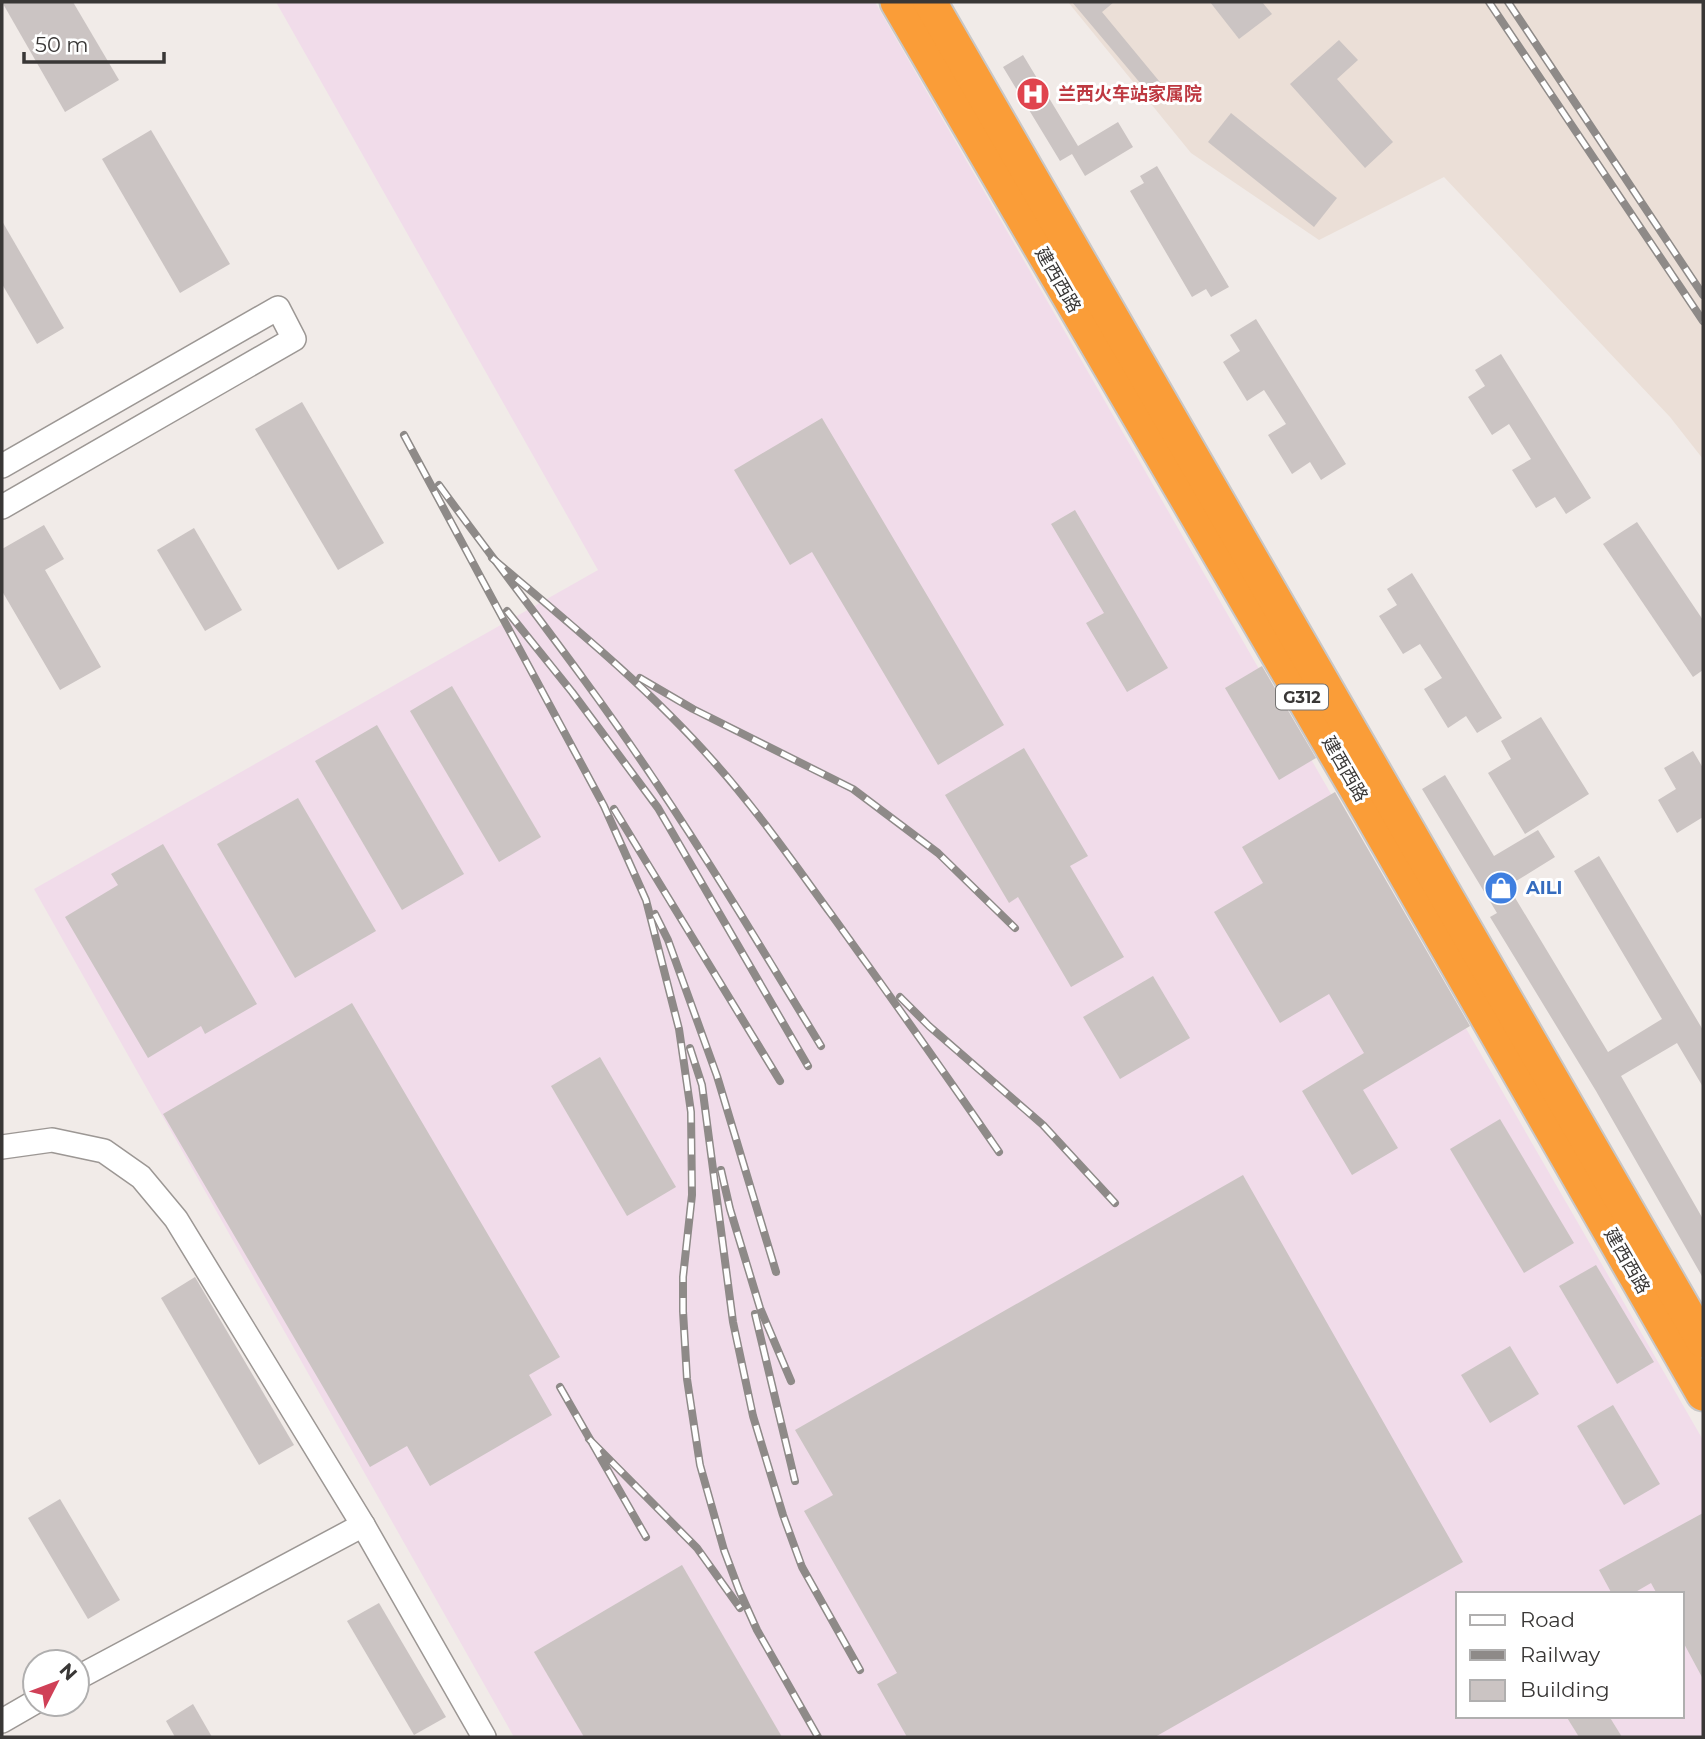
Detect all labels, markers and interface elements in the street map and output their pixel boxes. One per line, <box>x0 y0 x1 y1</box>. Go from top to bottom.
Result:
scale bar <box>24 21 164 65</box>
text: 50 m <box>35 32 89 57</box>
hospital icon: 兰西火车站家属院 <box>1014 75 1052 113</box>
place label: 兰西火车站家属院 <box>1058 83 1202 105</box>
street label: 建西西路 <box>1030 243 1086 317</box>
road number: G312 <box>1276 684 1328 710</box>
street label: 建西西路 <box>1317 732 1373 806</box>
shop icon: AILI <box>1482 869 1520 907</box>
place label: AILI <box>1525 877 1562 899</box>
street label: 建西西路 <box>1599 1224 1655 1298</box>
legend <box>1456 1592 1684 1718</box>
text: Road <box>1520 1607 1575 1632</box>
text: Railway <box>1520 1642 1601 1667</box>
north arrow <box>21 1648 91 1718</box>
text: N <box>55 1659 82 1685</box>
text: Building <box>1520 1677 1610 1702</box>

